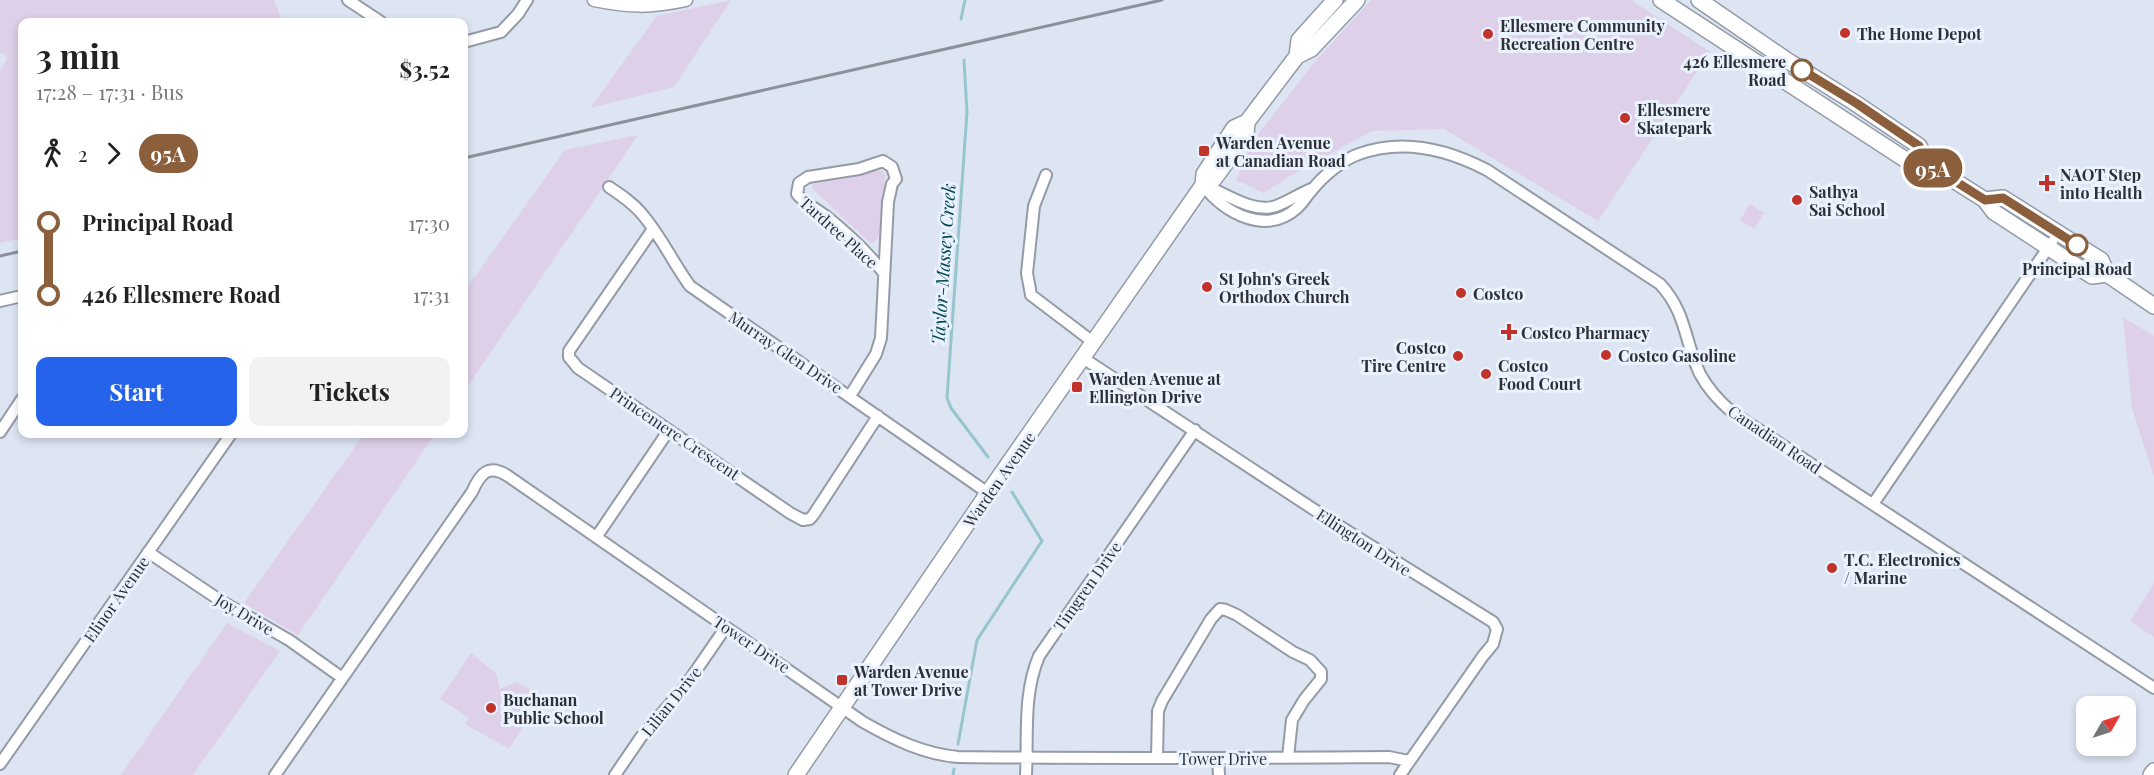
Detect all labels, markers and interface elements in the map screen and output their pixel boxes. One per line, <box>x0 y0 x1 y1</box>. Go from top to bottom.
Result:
place label: Ellesmere Community Recreation Centre <box>1500 15 1665 54</box>
place label: The Home Depot <box>1857 23 1982 44</box>
marker: The Home Depot <box>1838 26 1852 40</box>
marker: Ellesmere Community Recreation Centre <box>1481 27 1495 41</box>
text: 3 min <box>36 33 120 77</box>
place label: 426 Ellesmere Road <box>1683 51 1786 90</box>
text: $3.52 <box>399 54 450 84</box>
marker: 426 Ellesmere Road <box>1791 59 1813 81</box>
text: 17:28 – 17:31 · Bus <box>36 78 184 105</box>
place label: Ellesmere Skatepark <box>1637 99 1712 138</box>
marker: Ellesmere Skatepark <box>1618 111 1632 125</box>
place label: Warden Avenue at Canadian Road <box>1215 132 1346 171</box>
icon: walk <box>36 137 69 170</box>
icon: forward <box>97 137 130 170</box>
text: 95A <box>151 139 186 167</box>
text: 2 <box>78 140 88 167</box>
marker: Warden Avenue at Canadian Road <box>1197 144 1211 158</box>
line badge: 95A <box>1898 148 1968 188</box>
text: 95A <box>1915 154 1951 182</box>
place label: NAOT Step into Health <box>2060 164 2143 203</box>
marker: NAOT Step into Health <box>2038 174 2056 192</box>
place label: Sathya Sai School <box>1809 181 1885 220</box>
water label: Taylor-Massey Creek <box>925 183 961 345</box>
street label: Tardree Place <box>795 191 883 273</box>
marker: Sathya Sai School <box>1790 193 1804 207</box>
text: Principal Road <box>82 207 233 237</box>
text: 17:30 <box>408 209 450 236</box>
marker: Principal Road <box>2066 234 2088 256</box>
place label: Principal Road <box>2022 258 2132 279</box>
place label: St John's Greek Orthodox Church <box>1219 268 1350 307</box>
text: 426 Ellesmere Road <box>82 279 281 309</box>
marker: St John's Greek Orthodox Church <box>1200 280 1214 294</box>
text: 17:31 <box>413 281 450 308</box>
place label: Costco <box>1473 283 1523 304</box>
marker: Costco <box>1454 286 1468 300</box>
street label: Murray Glen Drive <box>725 306 847 398</box>
place label: Costco Pharmacy <box>1521 322 1650 343</box>
marker: Costco Pharmacy <box>1502 325 1516 339</box>
place label: Costco Tire Centre <box>1361 337 1446 376</box>
place label: Costco Gasoline <box>1618 345 1736 366</box>
marker: Costco Gasoline <box>1599 348 1613 362</box>
marker: Costco Tire Centre <box>1451 349 1465 363</box>
place label: Costco Food Court <box>1498 355 1582 394</box>
button: Start <box>36 357 237 426</box>
button: Tickets <box>249 357 450 426</box>
marker: Costco Food Court <box>1479 367 1493 381</box>
place label: Warden Avenue at Ellington Drive <box>1088 368 1222 407</box>
marker: Warden Avenue at Ellington Drive <box>1070 380 1084 394</box>
street label: Princemere Crescent <box>606 382 744 484</box>
street label: Canadian Road <box>1724 400 1826 478</box>
street label: Warden Avenue <box>958 427 1040 532</box>
street label: Ellington Drive <box>1313 504 1415 580</box>
street label: Timgren Drive <box>1048 537 1126 635</box>
place label: T.C. Electronics / Marine <box>1844 549 1960 588</box>
street label: Elinor Avenue <box>79 552 153 646</box>
marker: T.C. Electronics / Marine <box>1825 561 1839 575</box>
street label: Joy Drive <box>211 588 278 640</box>
street label: Tower Drive <box>710 611 794 677</box>
place label: Warden Avenue at Tower Drive <box>853 661 969 700</box>
street label: Lilian Drive <box>636 662 706 740</box>
marker: Warden Avenue at Tower Drive <box>835 673 849 687</box>
place label: Buchanan Public School <box>503 689 604 728</box>
north arrow <box>2076 696 2136 756</box>
map controls <box>2076 696 2136 756</box>
marker: Buchanan Public School <box>484 701 498 715</box>
street label: Tower Drive <box>1179 748 1267 769</box>

